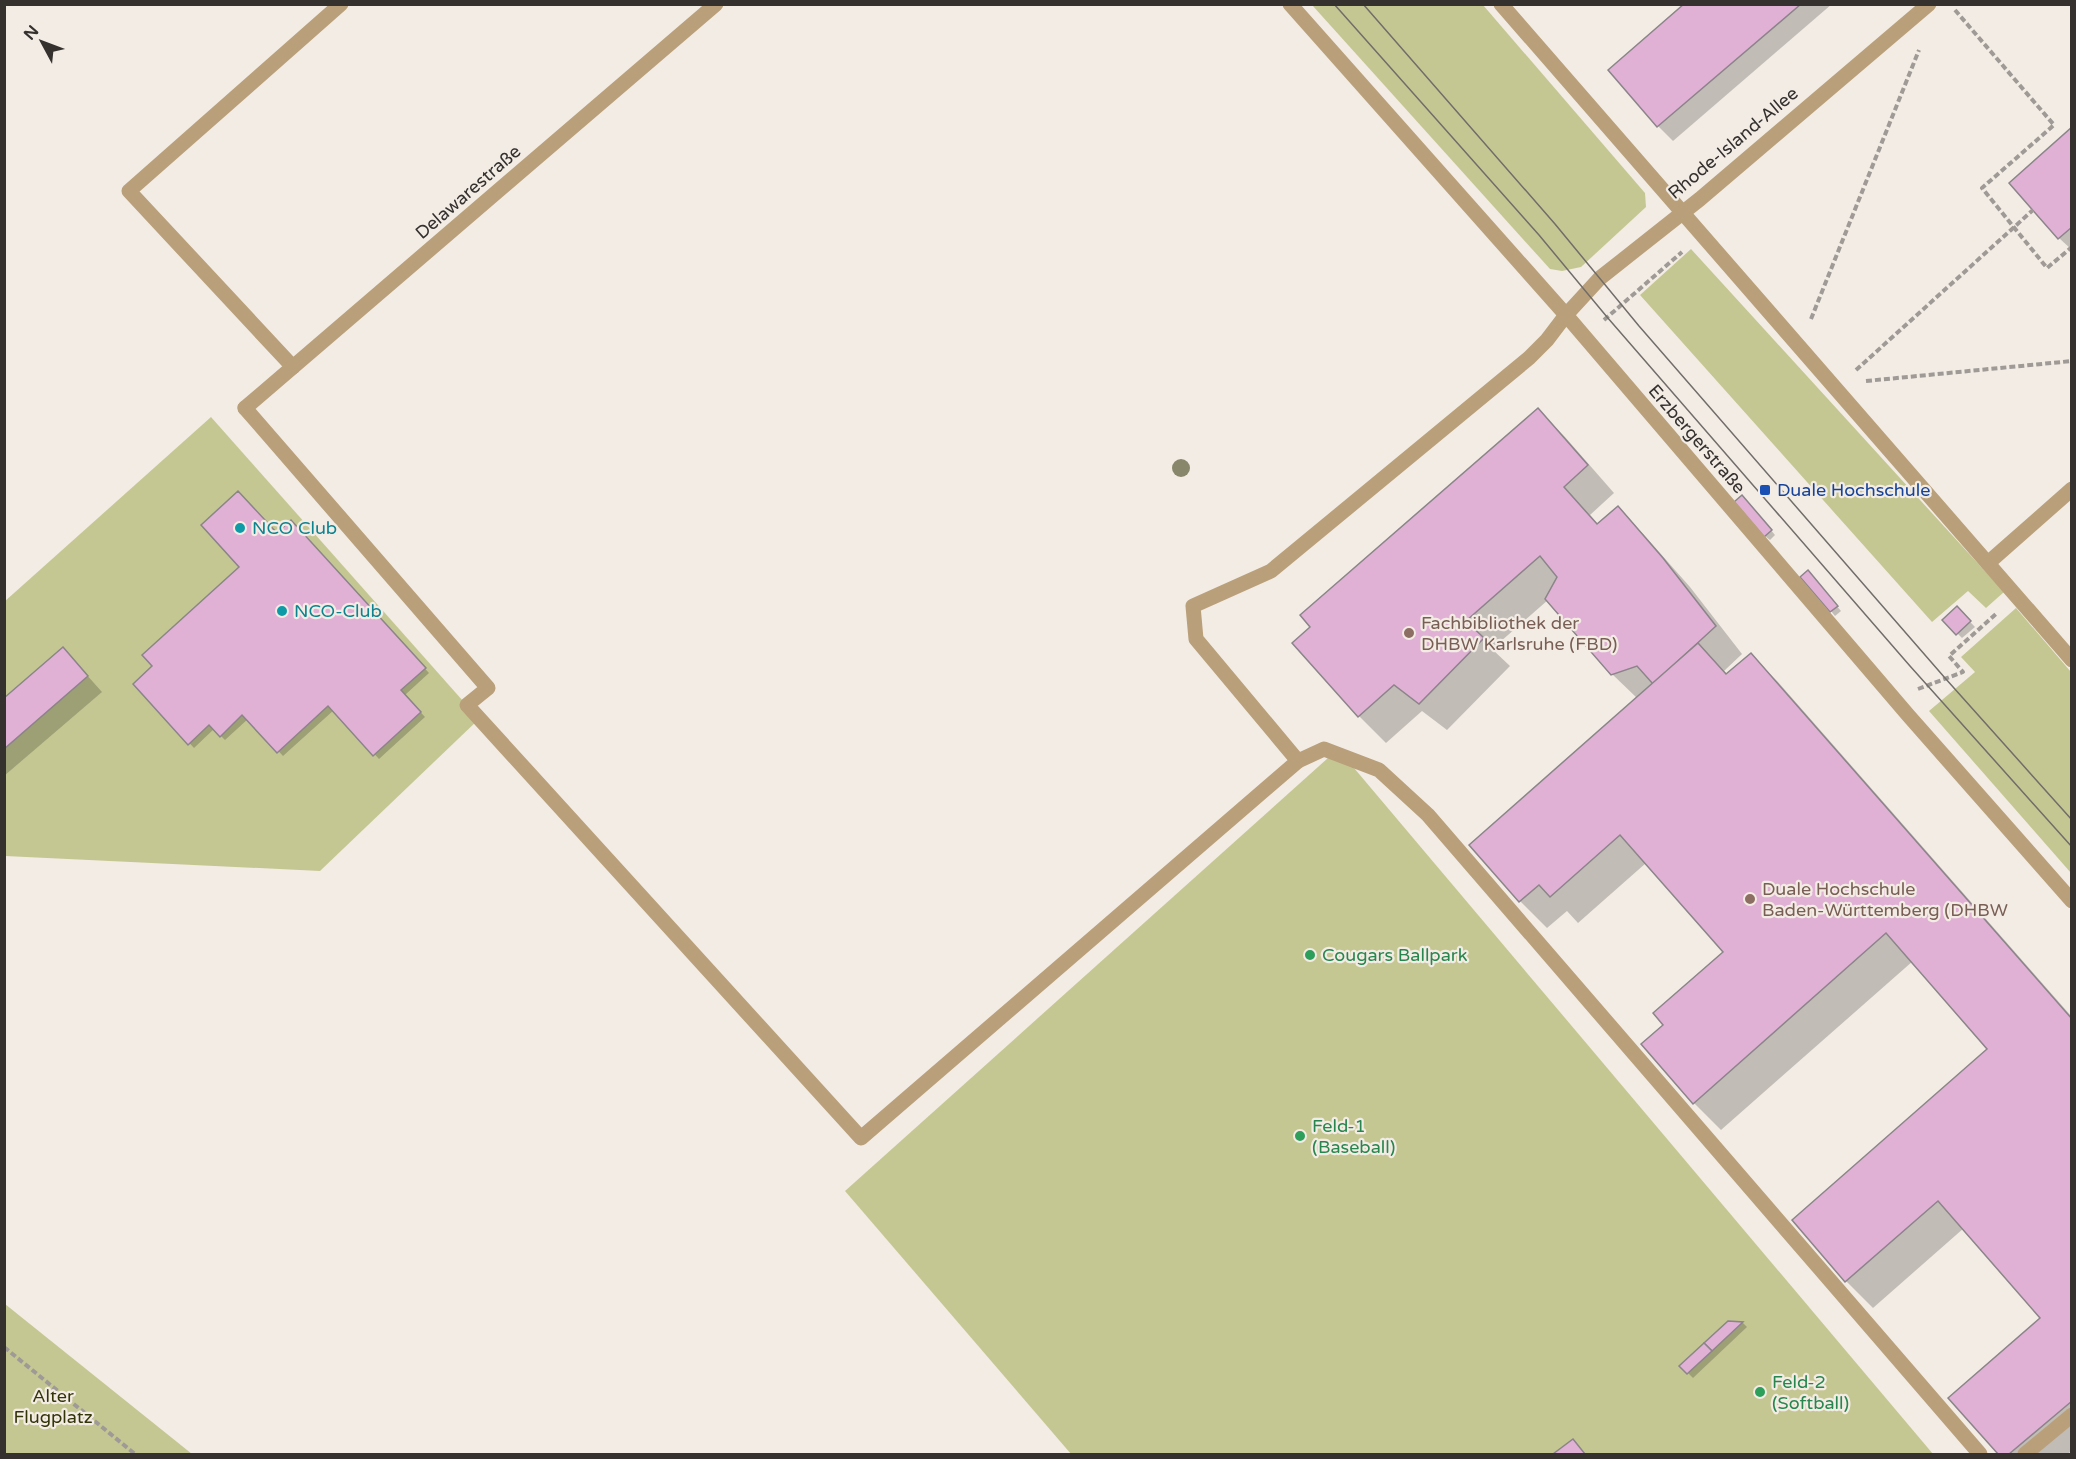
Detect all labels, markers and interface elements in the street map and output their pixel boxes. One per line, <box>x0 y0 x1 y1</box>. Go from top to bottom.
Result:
north arrow <box>12 12 72 72</box>
text: N <box>20 21 43 44</box>
street label: Rhode-Island-Allee <box>1664 82 1802 204</box>
street label: Delawarestraße <box>411 140 525 244</box>
street label: Erzbergerstraße <box>1644 380 1750 498</box>
place label: Duale Hochschule <box>1777 479 1930 501</box>
marker: Duale Hochschule <box>1758 483 1772 497</box>
place label: NCO Club <box>252 517 337 539</box>
marker: NCO Club <box>233 521 247 535</box>
place label: NCO-Club <box>294 600 382 622</box>
marker: NCO-Club <box>275 604 289 618</box>
place label: Fachbibliothek der DHBW Karlsruhe (FBD) <box>1421 612 1617 655</box>
marker: Fachbibliothek der DHBW Karlsruhe (FBD) <box>1402 626 1416 640</box>
place label: Duale Hochschule Baden-Württemberg (DHBW <box>1762 878 2008 921</box>
marker: Duale Hochschule Baden-Württemberg (DHBW <box>1743 892 1757 906</box>
place label: Cougars Ballpark <box>1322 944 1468 966</box>
marker: Cougars Ballpark <box>1303 948 1317 962</box>
place label: Feld-1 (Baseball) <box>1312 1115 1395 1158</box>
marker: Feld-1 (Baseball) <box>1293 1129 1307 1143</box>
place label: Feld-2 (Softball) <box>1772 1371 1849 1414</box>
park label: Alter Flugplatz <box>13 1385 93 1428</box>
marker: Feld-2 (Softball) <box>1753 1385 1767 1399</box>

